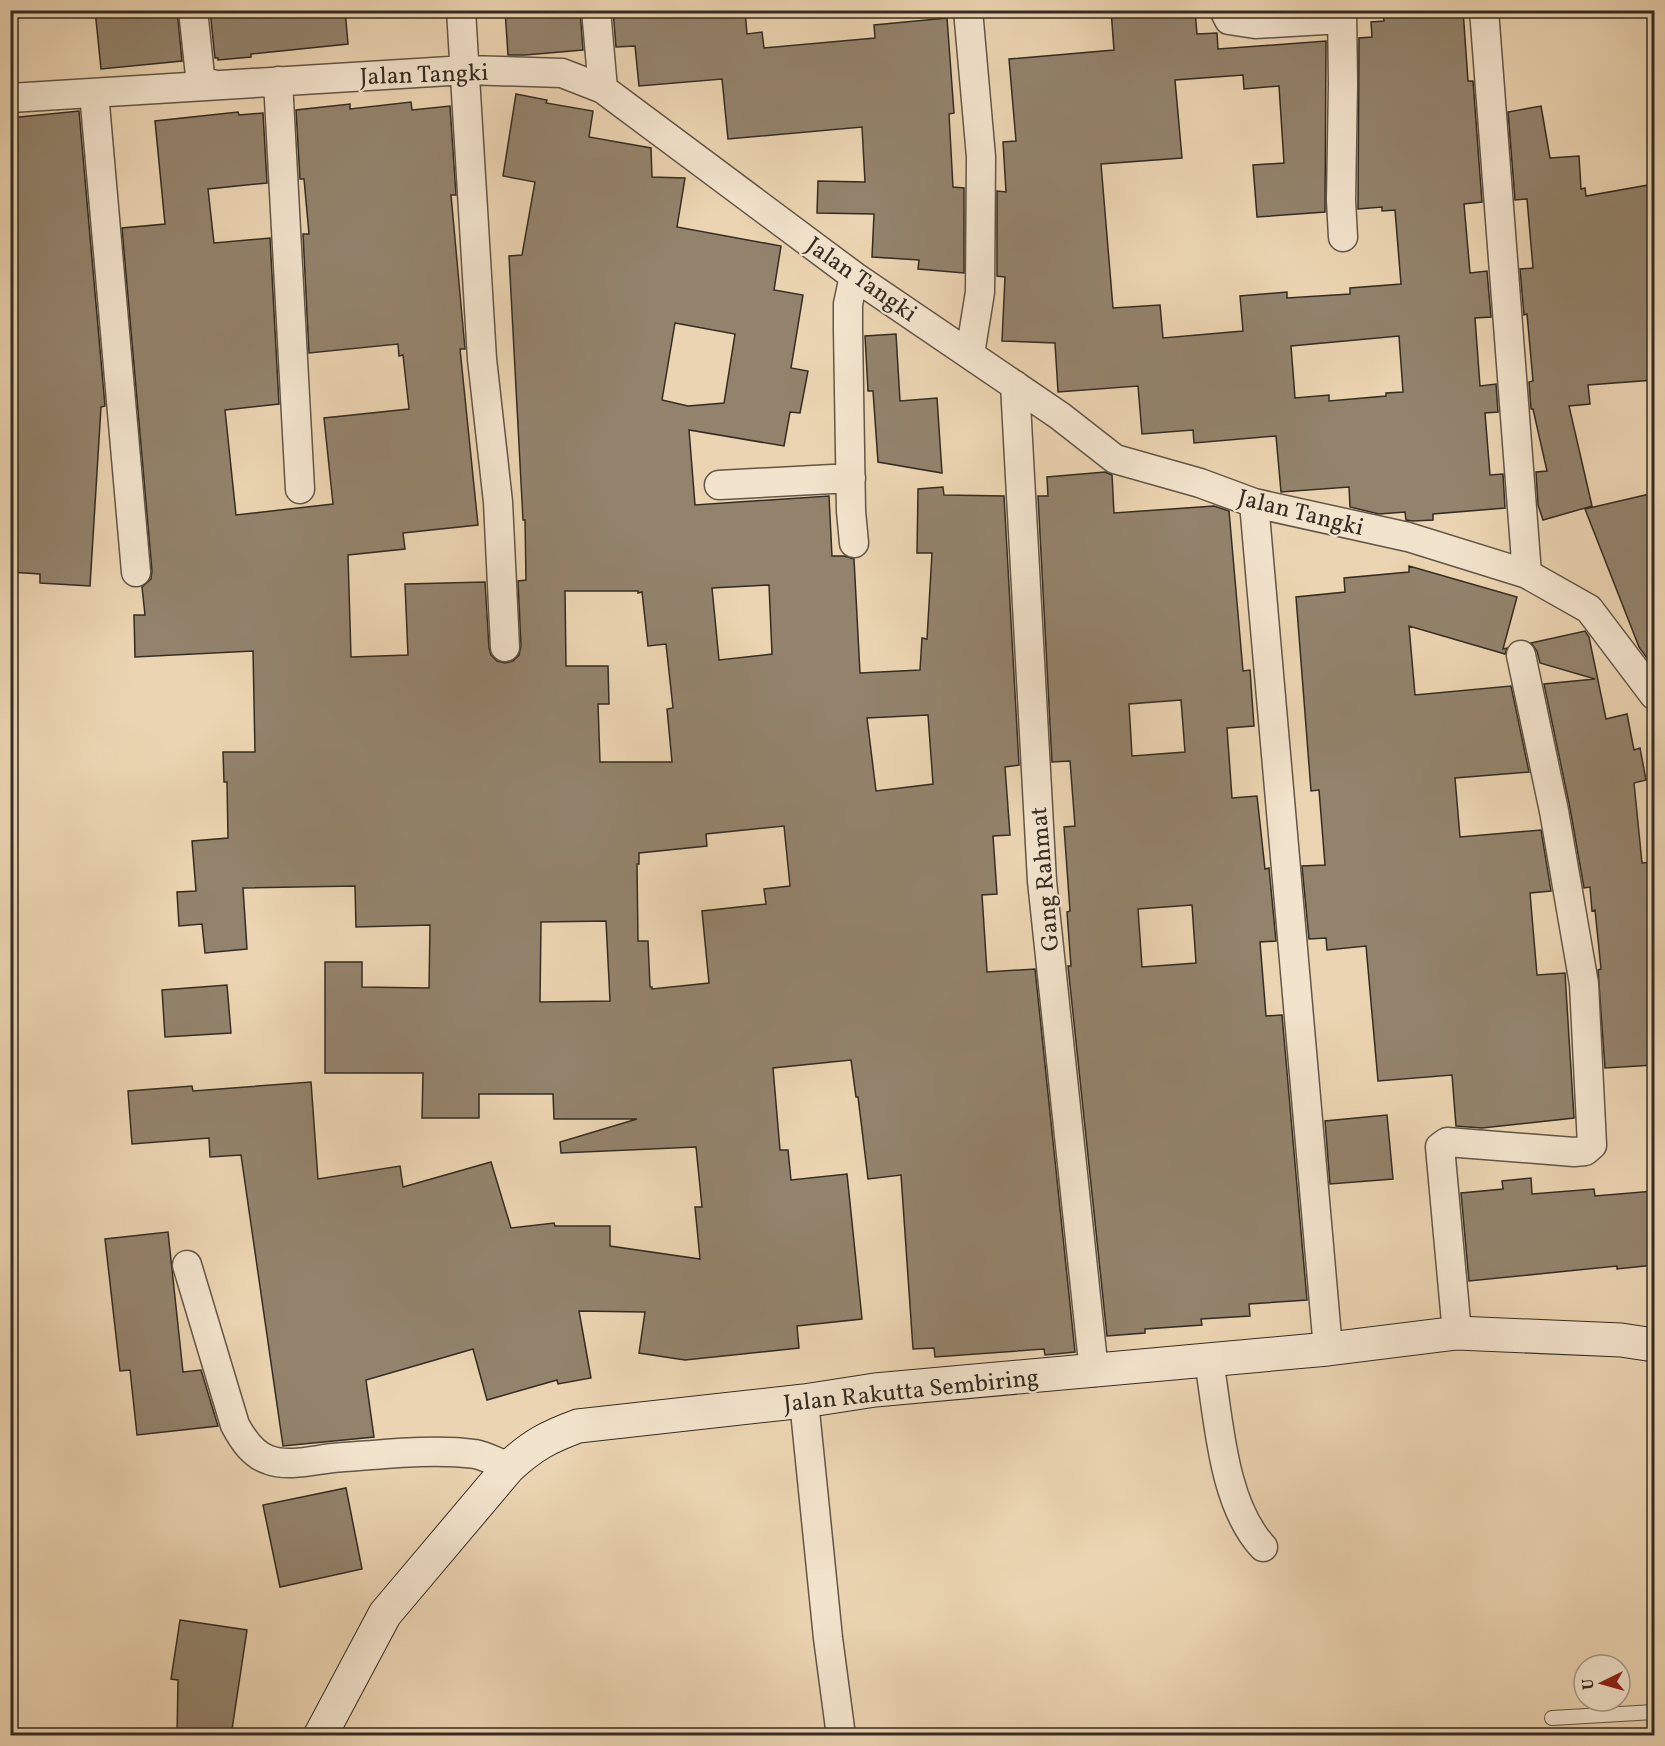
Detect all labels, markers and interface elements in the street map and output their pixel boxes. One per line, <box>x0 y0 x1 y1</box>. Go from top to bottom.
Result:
street label: Jalan Tangki <box>359 57 489 95</box>
street label: Jalan Tangki <box>798 230 923 332</box>
street label: Jalan Tangki <box>1234 482 1367 546</box>
street label: Gang Rahmat <box>1023 805 1069 952</box>
street label: Jalan Rakutta Sembiring <box>782 1362 1041 1422</box>
north arrow <box>1572 1653 1632 1713</box>
text: U <box>1578 1678 1600 1691</box>

